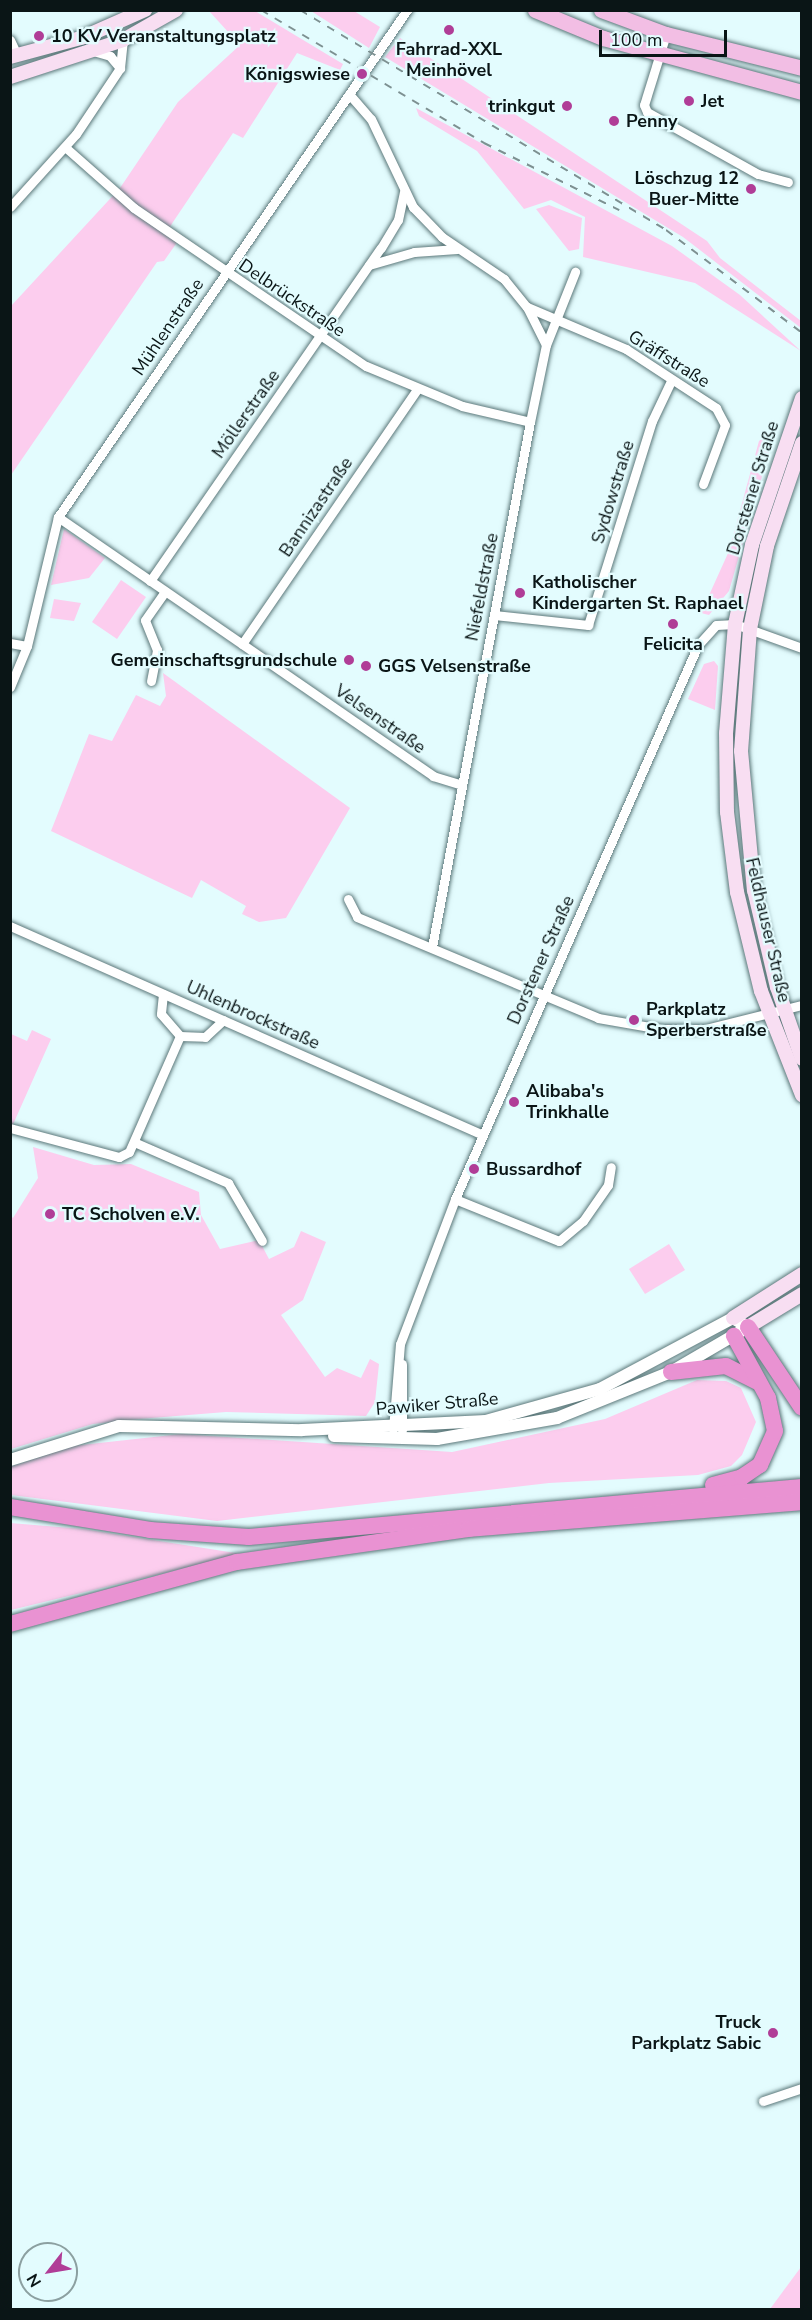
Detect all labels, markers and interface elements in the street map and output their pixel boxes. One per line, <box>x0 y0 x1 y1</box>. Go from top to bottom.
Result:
scale bar <box>602 18 730 56</box>
marker: Fahrrad-XXL Meinhövel <box>442 23 456 37</box>
place label: 10 KV Veranstaltungsplatz <box>51 25 276 47</box>
text: 100 m <box>610 28 662 52</box>
marker: 10 KV Veranstaltungsplatz <box>32 29 46 43</box>
place label: Fahrrad-XXL Meinhövel <box>396 39 502 82</box>
place label: Königswiese <box>245 63 350 85</box>
marker: Königswiese <box>355 67 369 81</box>
place label: Jet <box>701 90 724 112</box>
marker: Jet <box>682 94 696 108</box>
place label: trinkgut <box>488 95 555 117</box>
marker: trinkgut <box>560 99 574 113</box>
place label: Penny <box>626 110 677 132</box>
marker: Penny <box>607 114 621 128</box>
place label: Löschzug 12 Buer-Mitte <box>635 168 739 210</box>
marker: Löschzug 12 Buer-Mitte <box>744 182 758 196</box>
street label: Delbrückstraße <box>235 254 349 342</box>
street label: Mühlenstraße <box>128 274 208 380</box>
street label: Gräffstraße <box>624 325 714 393</box>
street label: Möllerstraße <box>208 365 284 463</box>
street label: Dorstener Straße <box>722 418 784 558</box>
street label: Sydowstraße <box>587 438 639 546</box>
street label: Bannizastraße <box>275 453 357 561</box>
street label: Niefeldstraße <box>461 531 503 643</box>
place label: Katholischer Kindergarten St. Raphael <box>532 572 743 614</box>
marker: Katholischer Kindergarten St. Raphael <box>513 586 527 600</box>
marker: Felicita <box>666 617 680 631</box>
place label: Felicita <box>643 633 703 655</box>
place label: Gemeinschaftsgrundschule <box>111 649 337 671</box>
marker: Gemeinschaftsgrundschule <box>342 653 356 667</box>
place label: GGS Velsenstraße <box>378 655 531 677</box>
marker: GGS Velsenstraße <box>359 659 373 673</box>
street label: Velsenstraße <box>330 680 430 758</box>
street label: Feldhauser Straße <box>741 856 795 1004</box>
street label: Dorstener Straße <box>503 892 579 1028</box>
street label: Uhlenbrockstraße <box>183 976 323 1054</box>
place label: Parkplatz Sperberstraße <box>646 999 766 1042</box>
marker: Parkplatz Sperberstraße <box>627 1013 641 1027</box>
place label: Alibaba's Trinkhalle <box>526 1081 609 1124</box>
marker: Alibaba's Trinkhalle <box>507 1095 521 1109</box>
place label: Bussardhof <box>486 1158 581 1180</box>
marker: Bussardhof <box>467 1162 481 1176</box>
place label: TC Scholven e.V. <box>62 1203 200 1225</box>
marker: TC Scholven e.V. <box>43 1207 57 1221</box>
street label: Pawiker Straße <box>375 1388 499 1420</box>
place label: Truck Parkplatz Sabic <box>631 2012 761 2054</box>
marker: Truck Parkplatz Sabic <box>766 2026 780 2040</box>
north arrow <box>18 2242 78 2302</box>
text: N <box>22 2269 47 2291</box>

